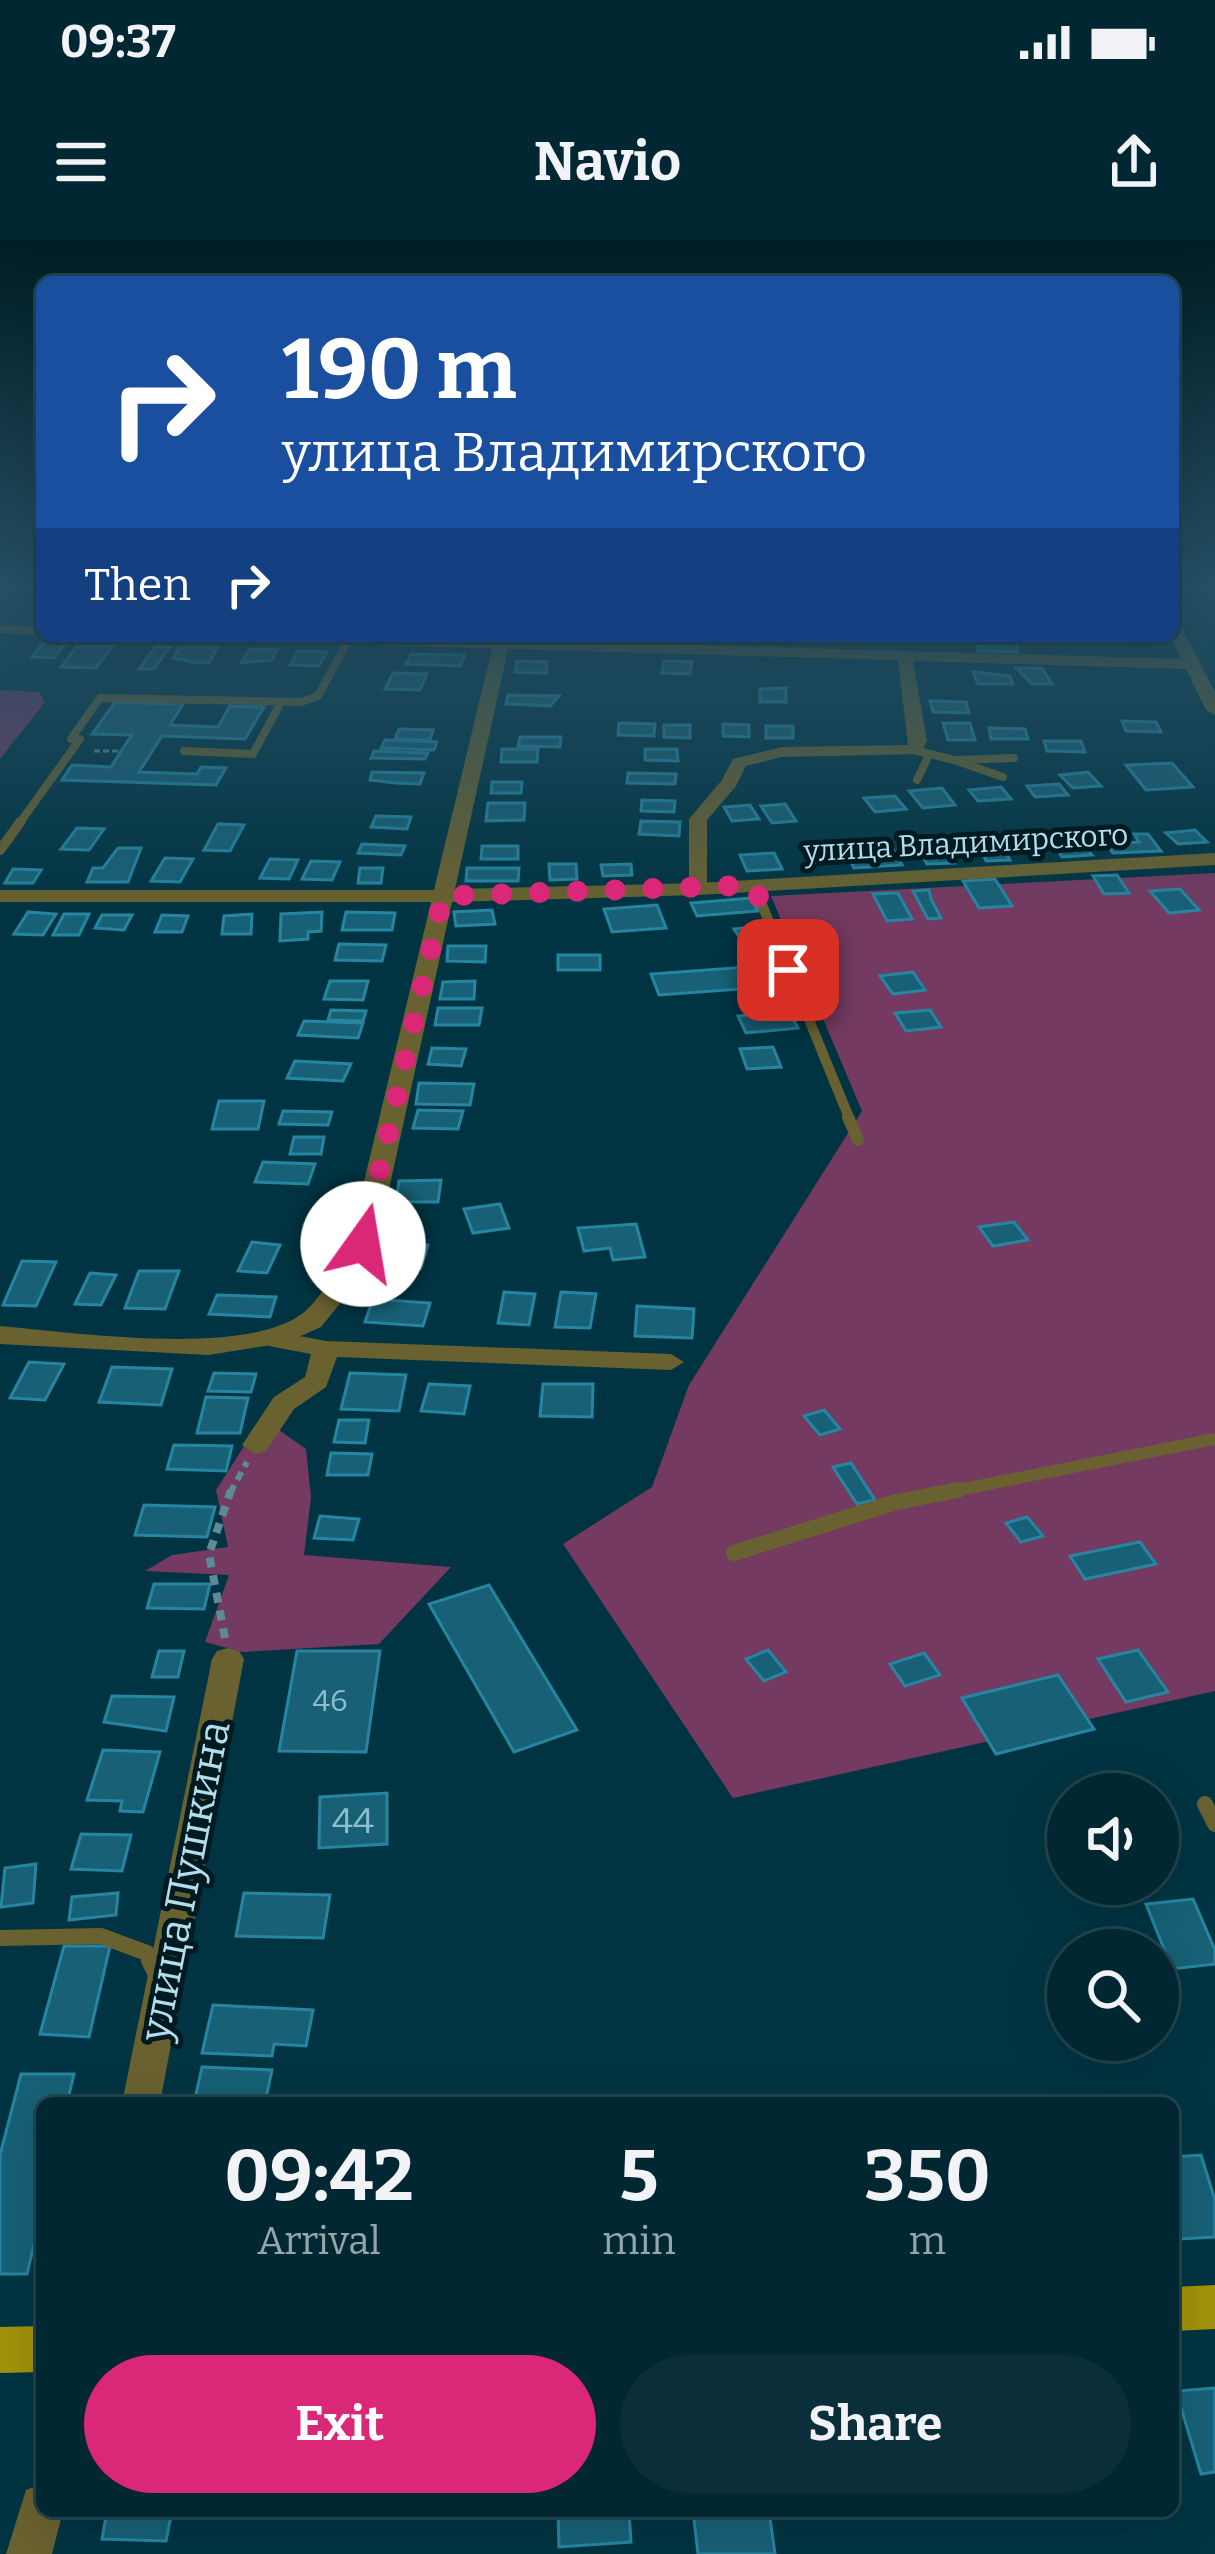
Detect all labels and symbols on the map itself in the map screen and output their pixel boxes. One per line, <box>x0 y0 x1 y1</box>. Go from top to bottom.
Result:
street label: улица Владимирского <box>802 817 1129 870</box>
pin <box>737 919 839 1021</box>
position arrow <box>300 1181 426 1307</box>
house number: 46 <box>312 1683 348 1719</box>
street label: улица Пушкина <box>129 1717 241 2046</box>
house number: 44 <box>332 1799 374 1843</box>

